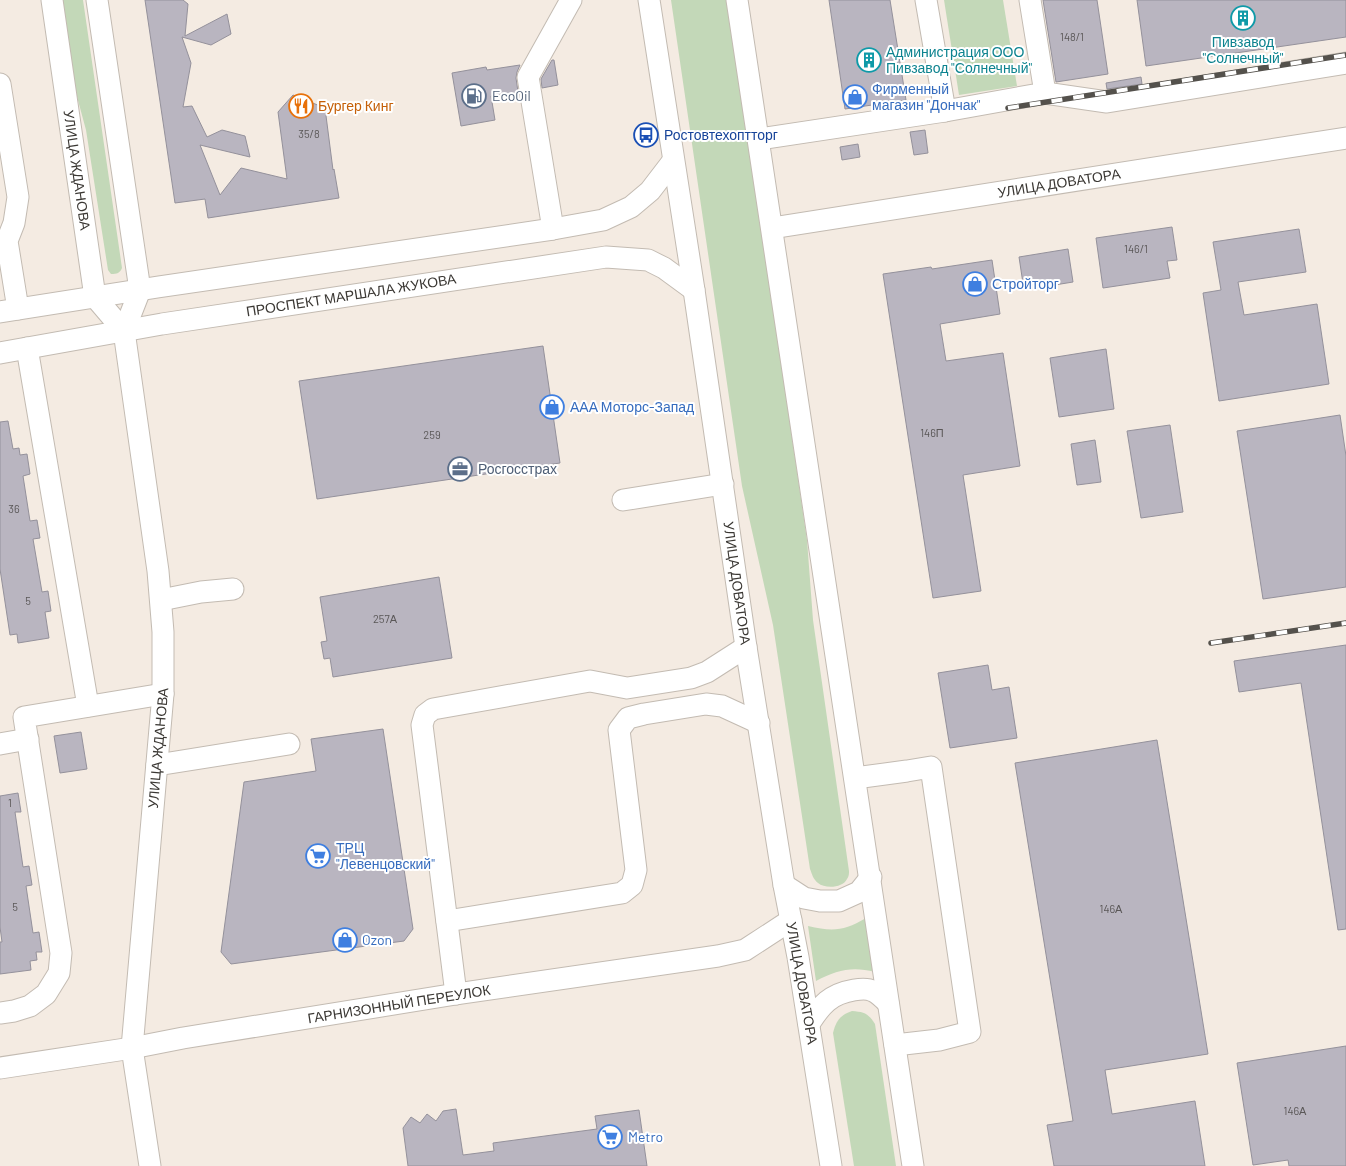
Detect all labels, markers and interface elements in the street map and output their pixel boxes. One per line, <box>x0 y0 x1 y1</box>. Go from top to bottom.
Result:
building icon: Пивзавод "Солнечный" <box>1230 5 1256 31</box>
house number: 148/1 <box>1060 30 1084 43</box>
place label: Пивзавод "Солнечный" <box>1202 33 1284 66</box>
place label: Администрация ООО Пивзавод "Солнечный" <box>886 43 1032 76</box>
building icon: Администрация ООО Пивзавод "Солнечный" <box>856 47 882 73</box>
place label: Фирменный магазин "Дончак" <box>872 80 981 113</box>
fuel station icon: EcoOil <box>461 83 487 109</box>
shop icon: Фирменный магазин "Дончак" <box>842 84 868 110</box>
place label: EcoOil <box>492 87 531 104</box>
restaurant icon: Бургер Кинг <box>288 93 314 119</box>
place label: Бургер Кинг <box>318 97 394 114</box>
street label: УЛИЦА ЖДАНОВА <box>61 109 94 232</box>
bus stop icon: Ростовтехоптторг <box>633 122 659 148</box>
place label: Ростовтехоптторг <box>664 126 778 143</box>
house number: 35/8 <box>298 127 320 140</box>
street label: УЛИЦА ДОВАТОРА <box>996 164 1122 201</box>
house number: 146/1 <box>1124 242 1148 255</box>
street label: ПРОСПЕКТ МАРШАЛА ЖУКОВА <box>245 269 458 320</box>
shop icon: Стройторг <box>962 271 988 297</box>
place label: Стройторг <box>992 275 1059 292</box>
shop icon: ААА Моторс-Запад <box>539 394 565 420</box>
place label: ААА Моторс-Запад <box>570 398 694 415</box>
house number: 146П <box>920 426 944 439</box>
house number: 259 <box>423 428 441 441</box>
office icon: Росгосстрах <box>447 456 473 482</box>
place label: Росгосстрах <box>478 460 557 477</box>
house number: 36 <box>8 502 20 515</box>
street label: УЛИЦА ДОВАТОРА <box>720 520 755 646</box>
house number: 5 <box>25 594 31 607</box>
house number: 257А <box>373 612 398 625</box>
street label: УЛИЦА ЖДАНОВА <box>144 686 171 809</box>
house number: 1 <box>8 796 12 809</box>
place label: ТРЦ "Левенцовский" <box>336 839 435 872</box>
supermarket icon: ТРЦ "Левенцовский" <box>305 843 331 869</box>
house number: 5 <box>12 900 18 913</box>
house number: 146А <box>1100 902 1123 915</box>
street label: УЛИЦА ДОВАТОРА <box>783 920 822 1046</box>
shop icon: Ozon <box>332 927 358 953</box>
place label: Ozon <box>362 931 392 948</box>
street label: ГАРНИЗОННЫЙ ПЕРЕУЛОК <box>306 981 492 1026</box>
house number: 146А <box>1284 1104 1307 1117</box>
supermarket icon: Metro <box>597 1124 623 1150</box>
place label: Metro <box>628 1128 663 1145</box>

